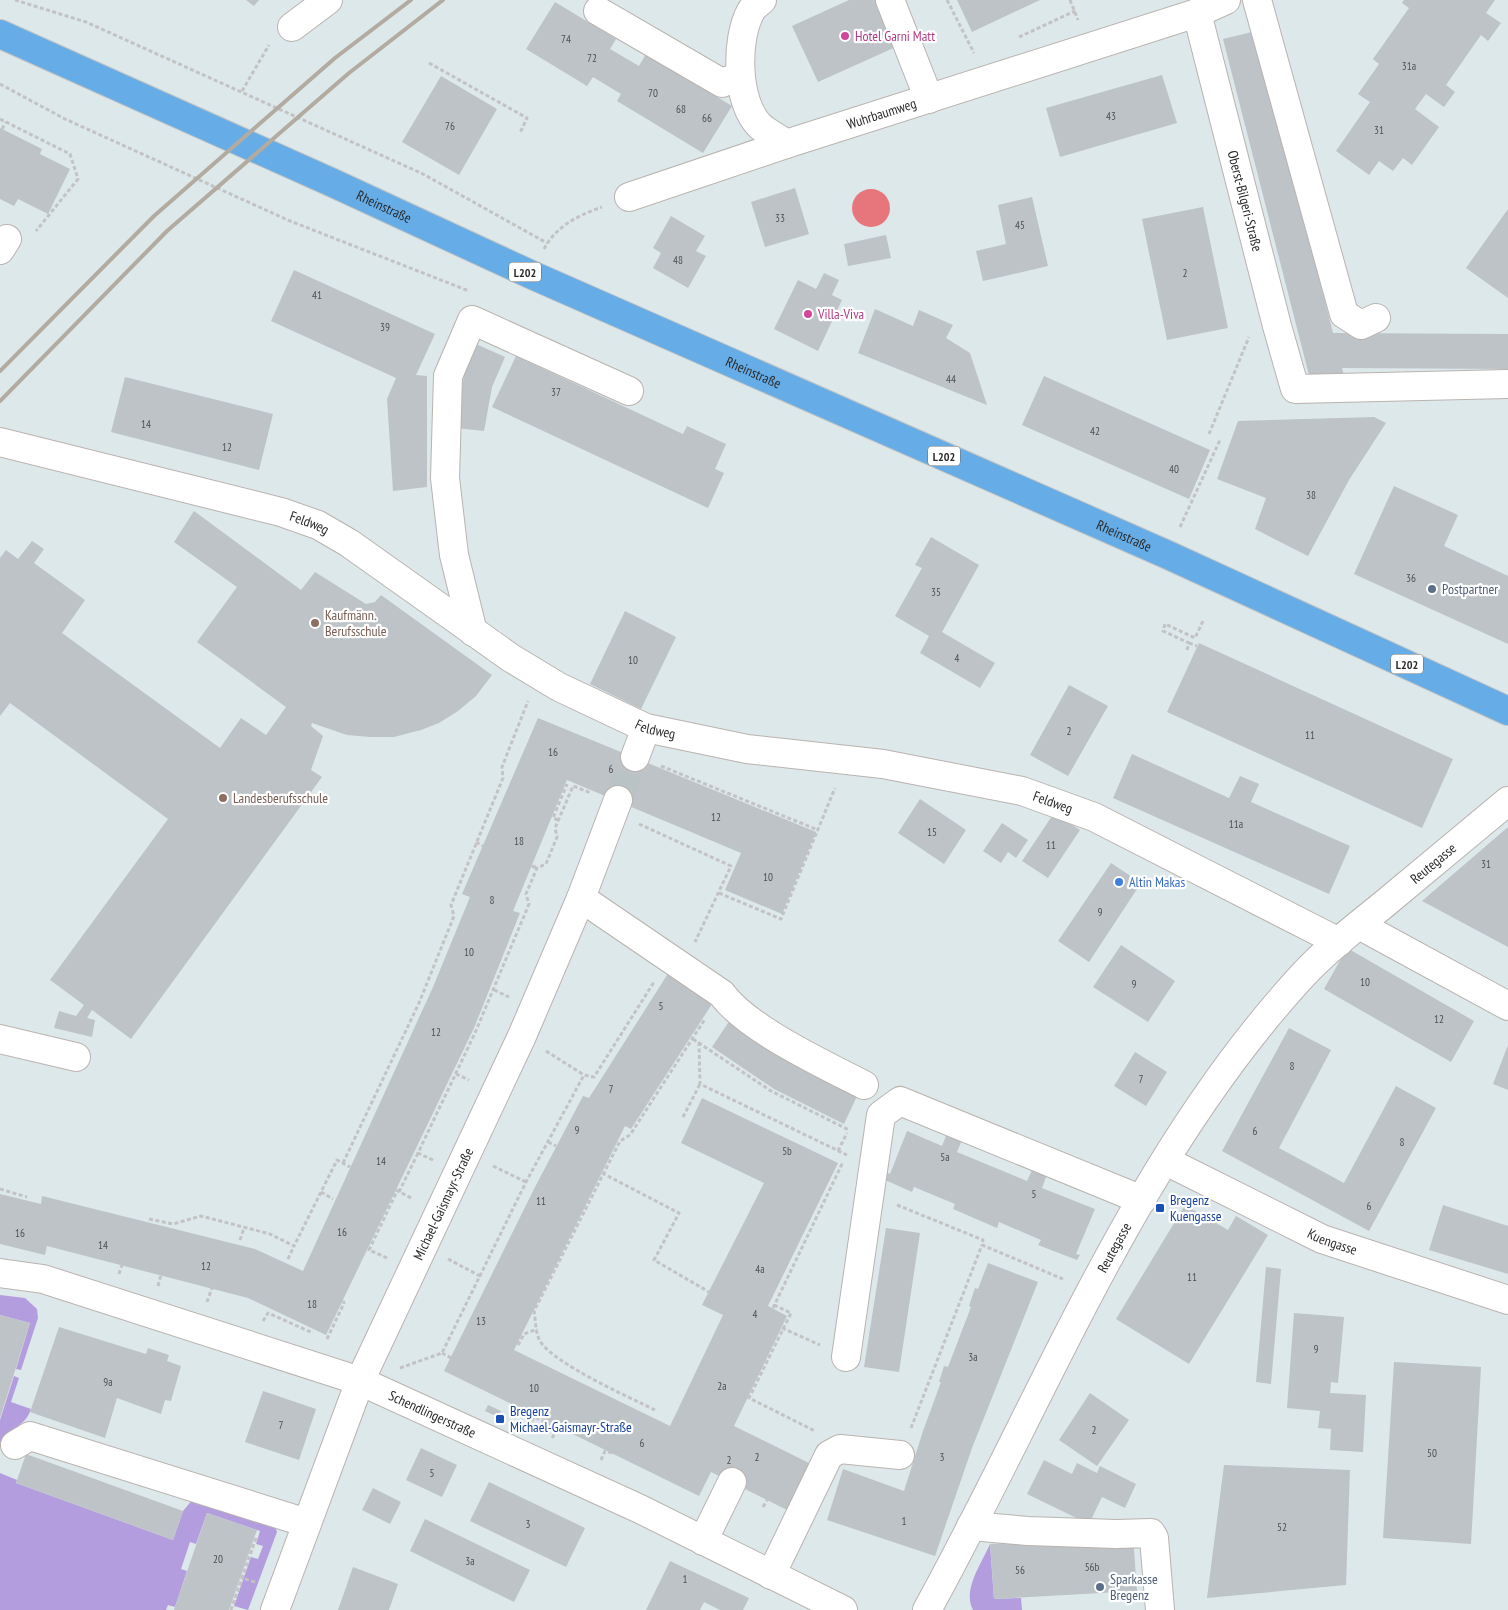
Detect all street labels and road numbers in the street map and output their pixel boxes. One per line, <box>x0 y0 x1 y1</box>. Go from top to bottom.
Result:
street label: Wuhrbaumweg <box>845 94 918 133</box>
street label: Oberst-Bilgeri-Straße <box>1224 149 1267 253</box>
street label: Rheinstraße <box>354 186 415 227</box>
road number: L202 <box>509 262 541 282</box>
street label: Rheinstraße <box>723 352 784 393</box>
road number: L202 <box>928 446 960 466</box>
street label: Feldweg <box>287 507 333 539</box>
street label: Rheinstraße <box>1094 516 1155 556</box>
road number: L202 <box>1391 654 1423 674</box>
street label: Feldweg <box>632 715 677 743</box>
street label: Feldweg <box>1031 787 1075 818</box>
street label: Reutegasse <box>1407 839 1460 887</box>
street label: Michael-Gaismayr-Straße <box>409 1145 477 1263</box>
street label: Reutegasse <box>1093 1219 1135 1276</box>
street label: Kuengasse <box>1304 1224 1360 1259</box>
street label: Schendlingerstraße <box>386 1386 479 1442</box>

